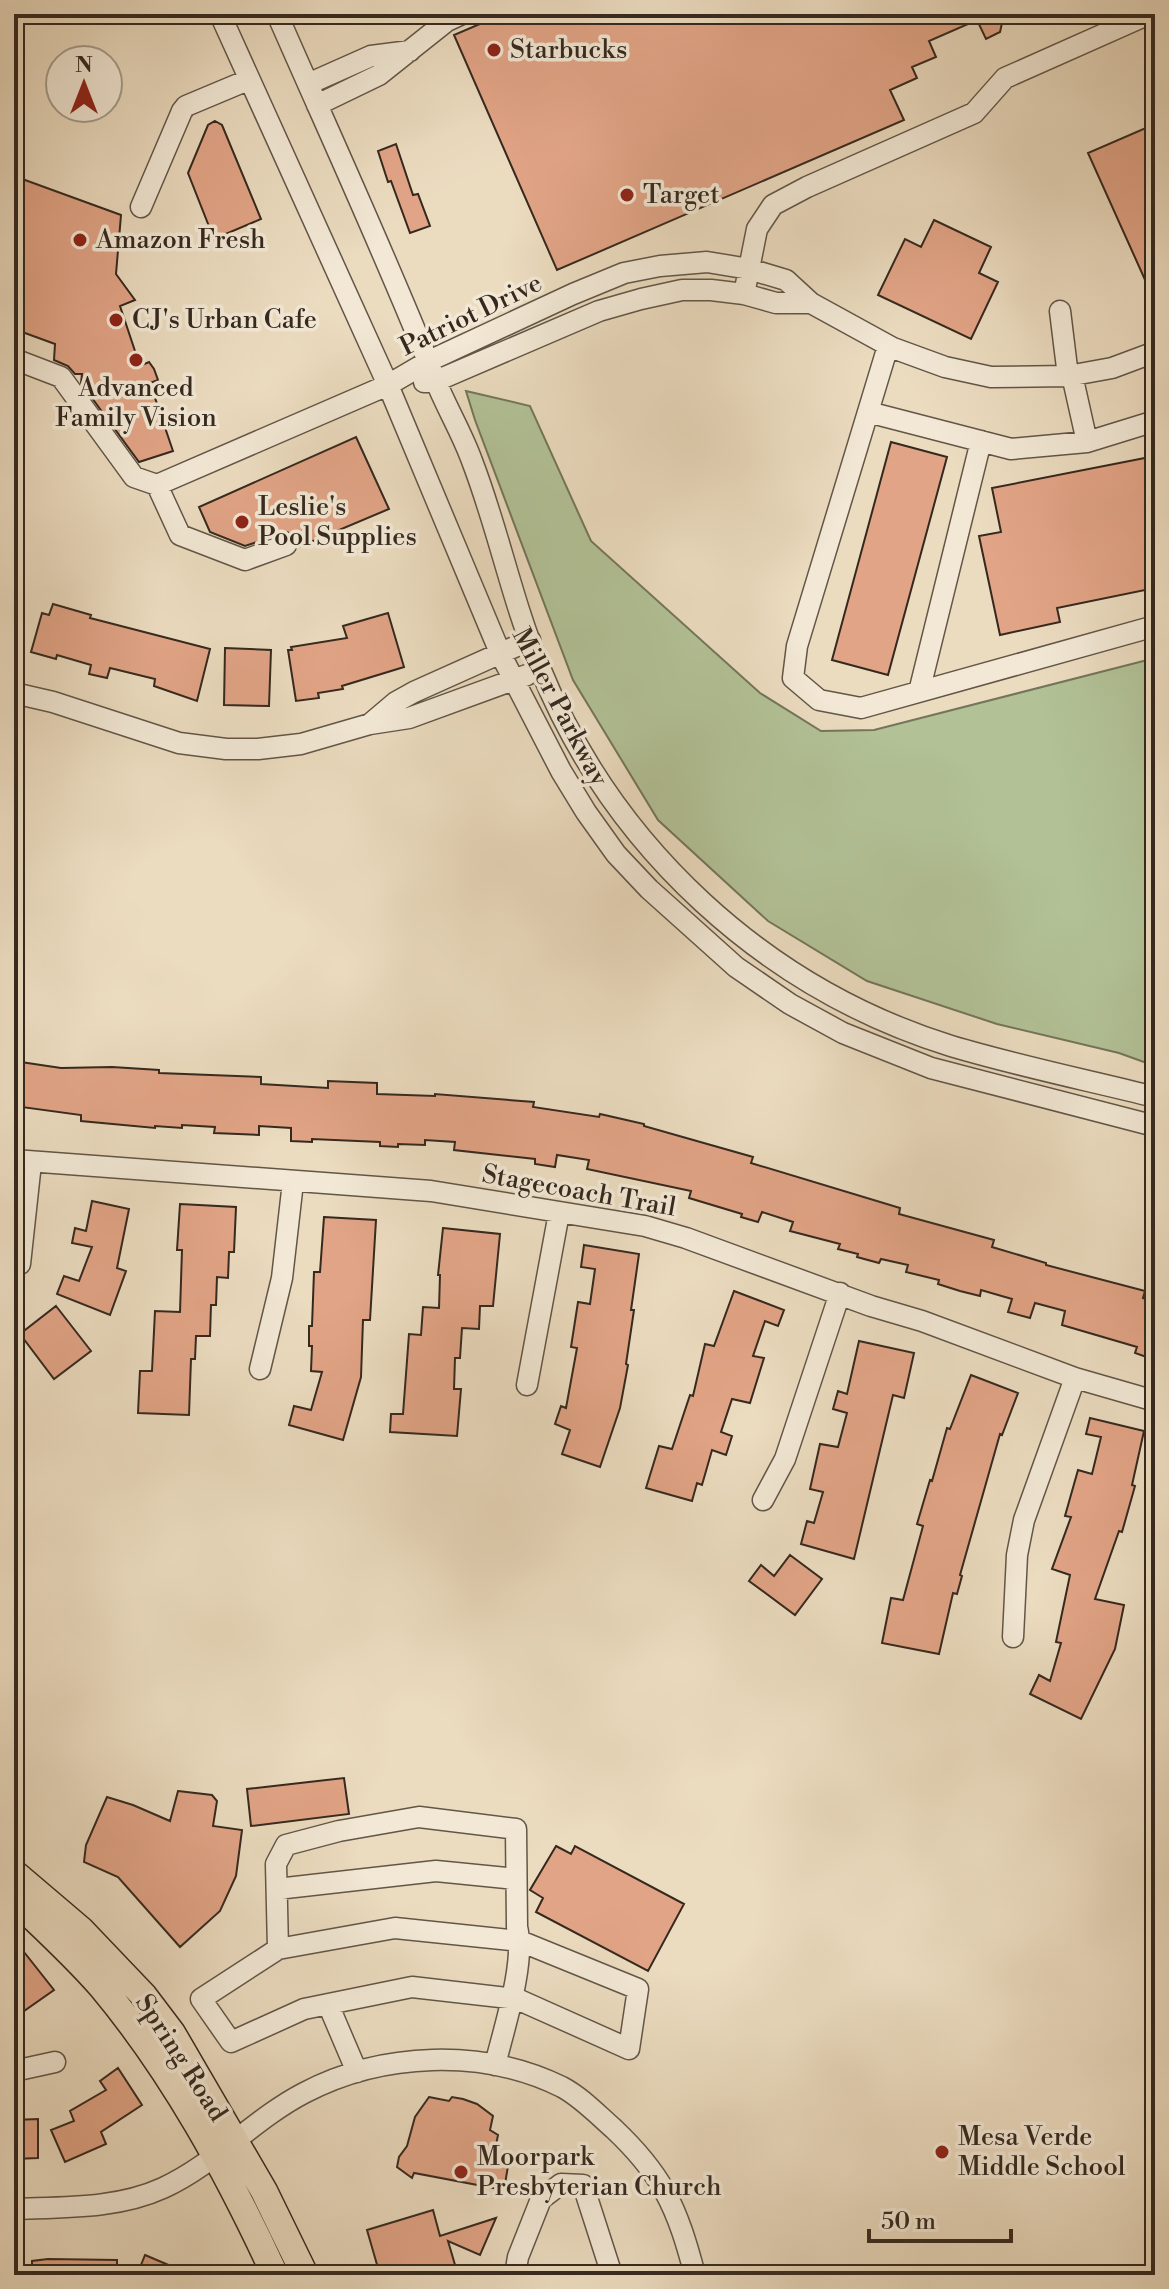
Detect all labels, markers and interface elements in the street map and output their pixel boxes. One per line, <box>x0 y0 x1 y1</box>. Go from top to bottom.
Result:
place label: Starbucks <box>510 34 628 66</box>
marker: Starbucks <box>485 41 503 59</box>
north arrow <box>44 44 124 124</box>
text: N <box>75 52 93 79</box>
place label: Target <box>643 179 719 211</box>
marker: Target <box>618 186 636 204</box>
place label: Amazon Fresh <box>95 224 266 256</box>
marker: Amazon Fresh <box>71 231 89 249</box>
street label: Patriot Drive <box>395 267 547 363</box>
place label: CJ's Urban Cafe <box>132 304 317 336</box>
marker: CJ's Urban Cafe <box>107 311 125 329</box>
marker: Advanced Family Vision <box>127 351 145 369</box>
place label: Advanced Family Vision <box>55 372 217 434</box>
place label: Leslie's Pool Supplies <box>258 491 417 553</box>
marker: Leslie's Pool Supplies <box>233 513 251 531</box>
street label: Miller Parkway <box>505 622 615 792</box>
street label: Stagecoach Trail <box>480 1158 679 1224</box>
street label: Spring Road <box>128 1989 234 2128</box>
place label: Mesa Verde Middle School <box>958 2121 1126 2183</box>
place label: Moorpark Presbyterian Church <box>477 2141 721 2203</box>
marker: Mesa Verde Middle School <box>933 2143 951 2161</box>
marker: Moorpark Presbyterian Church <box>452 2163 470 2181</box>
scale bar <box>869 2193 1011 2243</box>
text: 50 m <box>881 2207 936 2237</box>

